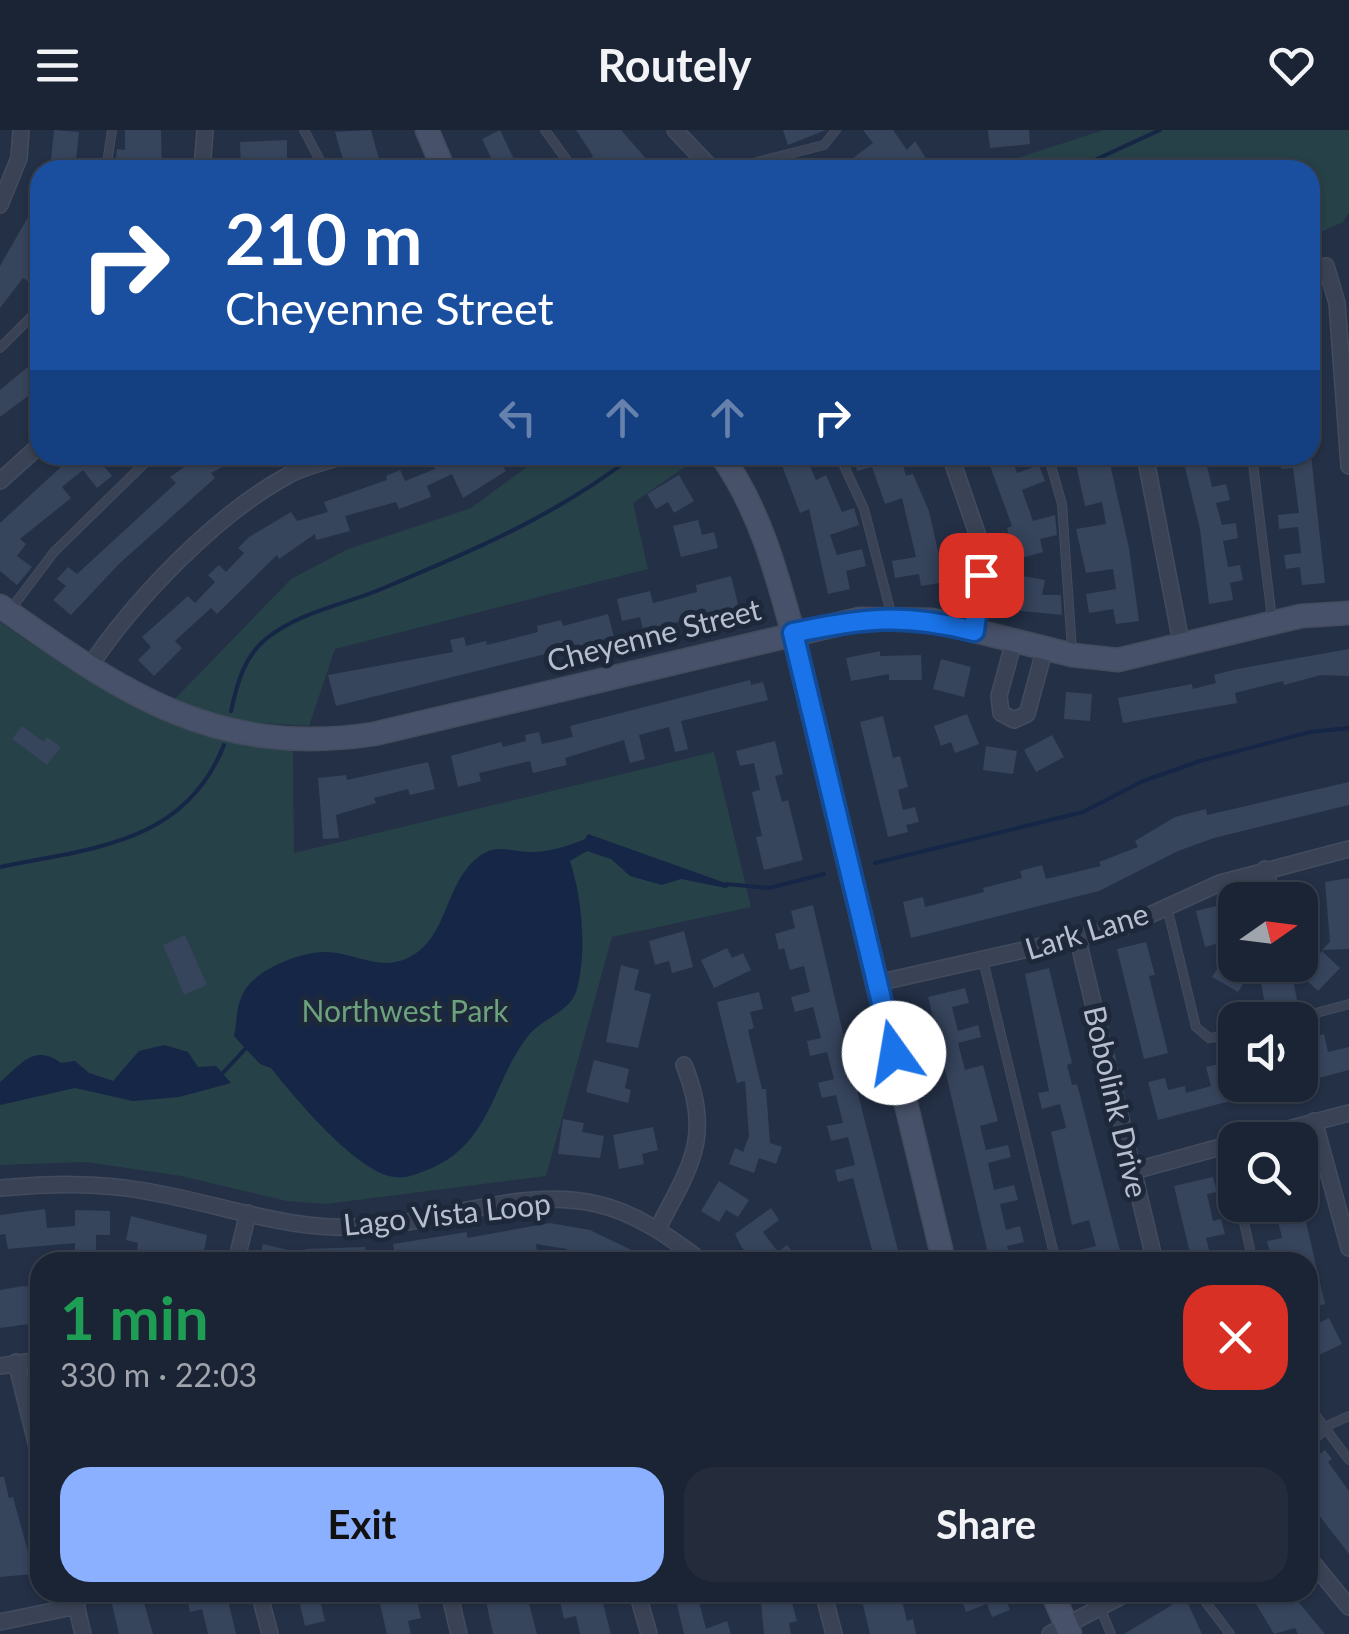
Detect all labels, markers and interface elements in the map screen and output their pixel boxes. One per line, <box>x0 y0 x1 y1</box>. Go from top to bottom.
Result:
icon: menu <box>30 38 85 93</box>
text: Routely <box>597 38 752 92</box>
icon: heart <box>1264 38 1319 93</box>
text: 210 m <box>225 196 422 280</box>
icon: right <box>60 200 190 330</box>
text: Cheyenne Street <box>225 281 554 335</box>
icon: left <box>490 390 545 445</box>
icon: ahead <box>595 390 650 445</box>
icon: ahead <box>700 390 755 445</box>
icon: right <box>805 390 860 445</box>
pin <box>939 533 1024 618</box>
icon: arrive <box>954 548 1009 603</box>
street label: Cheyenne Street <box>543 590 764 678</box>
north arrow <box>1218 882 1318 982</box>
map controls <box>1218 882 1318 1222</box>
street label: Lark Lane <box>1020 894 1152 966</box>
park label: Northwest Park <box>301 992 509 1028</box>
position arrow <box>842 1001 946 1105</box>
street label: Bobolink Drive <box>1077 1002 1156 1201</box>
button: sound <box>1218 1002 1318 1102</box>
button: search <box>1218 1122 1318 1222</box>
street label: Lago Vista Loop <box>341 1184 552 1242</box>
text: 1 min <box>60 1281 209 1353</box>
button: close <box>1183 1285 1288 1390</box>
text: 330 m · 22:03 <box>60 1355 257 1394</box>
button: Exit <box>60 1467 664 1582</box>
button: Share <box>684 1467 1288 1582</box>

